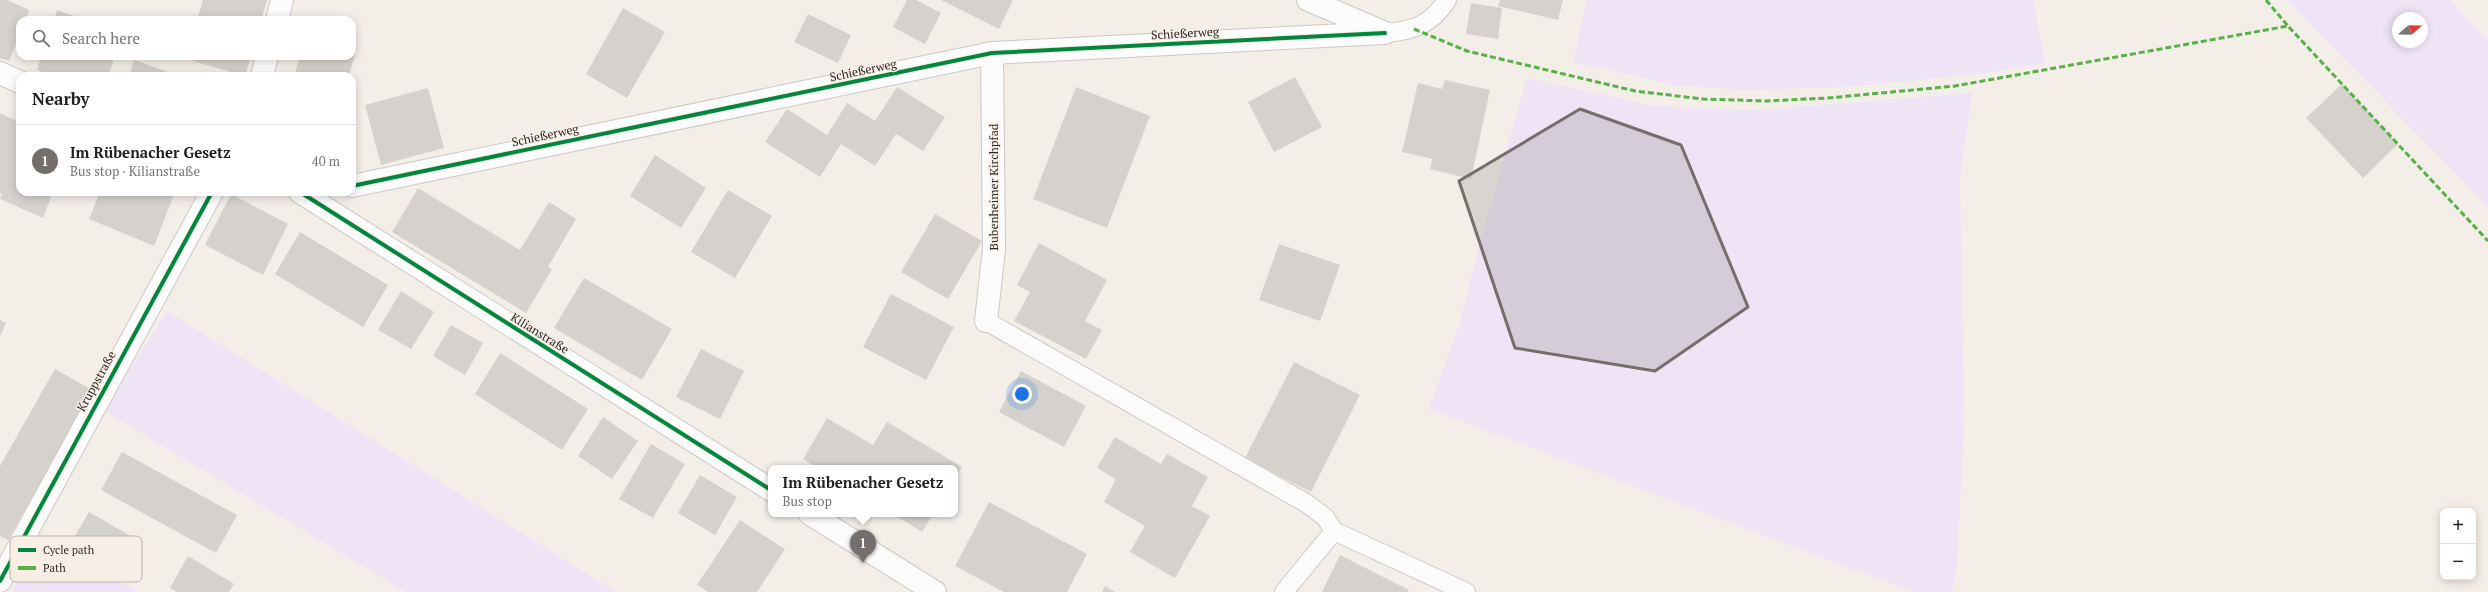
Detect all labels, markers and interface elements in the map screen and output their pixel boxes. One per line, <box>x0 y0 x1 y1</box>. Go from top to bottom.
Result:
north arrow <box>2392 12 2428 48</box>
search box <box>16 16 356 60</box>
street label: Schießerweg <box>1151 24 1220 42</box>
icon: search <box>30 27 52 49</box>
text: Search here <box>62 28 140 48</box>
street label: Schießerweg <box>828 55 899 84</box>
text: Nearby <box>32 87 90 110</box>
street label: Schießerweg <box>510 120 581 149</box>
street label: Bubenheimer Kirchpfad <box>986 123 1001 250</box>
text: Im Rübenacher Gesetz <box>70 142 231 162</box>
text: 1 <box>41 152 49 170</box>
text: 40 m <box>312 152 340 170</box>
text: Bus stop · Kilianstraße <box>70 162 200 180</box>
street label: Kilianstraße <box>508 309 572 357</box>
street label: Kruppstraße <box>73 348 119 414</box>
your location <box>1012 384 1032 404</box>
popup <box>768 465 958 517</box>
text: Im Rübenacher Gesetz <box>783 472 943 492</box>
text: Bus stop <box>783 492 832 510</box>
map controls <box>2440 508 2476 580</box>
button: + <box>2440 508 2476 544</box>
pin: 1 <box>850 530 876 563</box>
legend <box>10 536 142 582</box>
text: Cycle path <box>43 543 95 557</box>
button: − <box>2440 544 2476 580</box>
text: Path <box>43 561 66 575</box>

